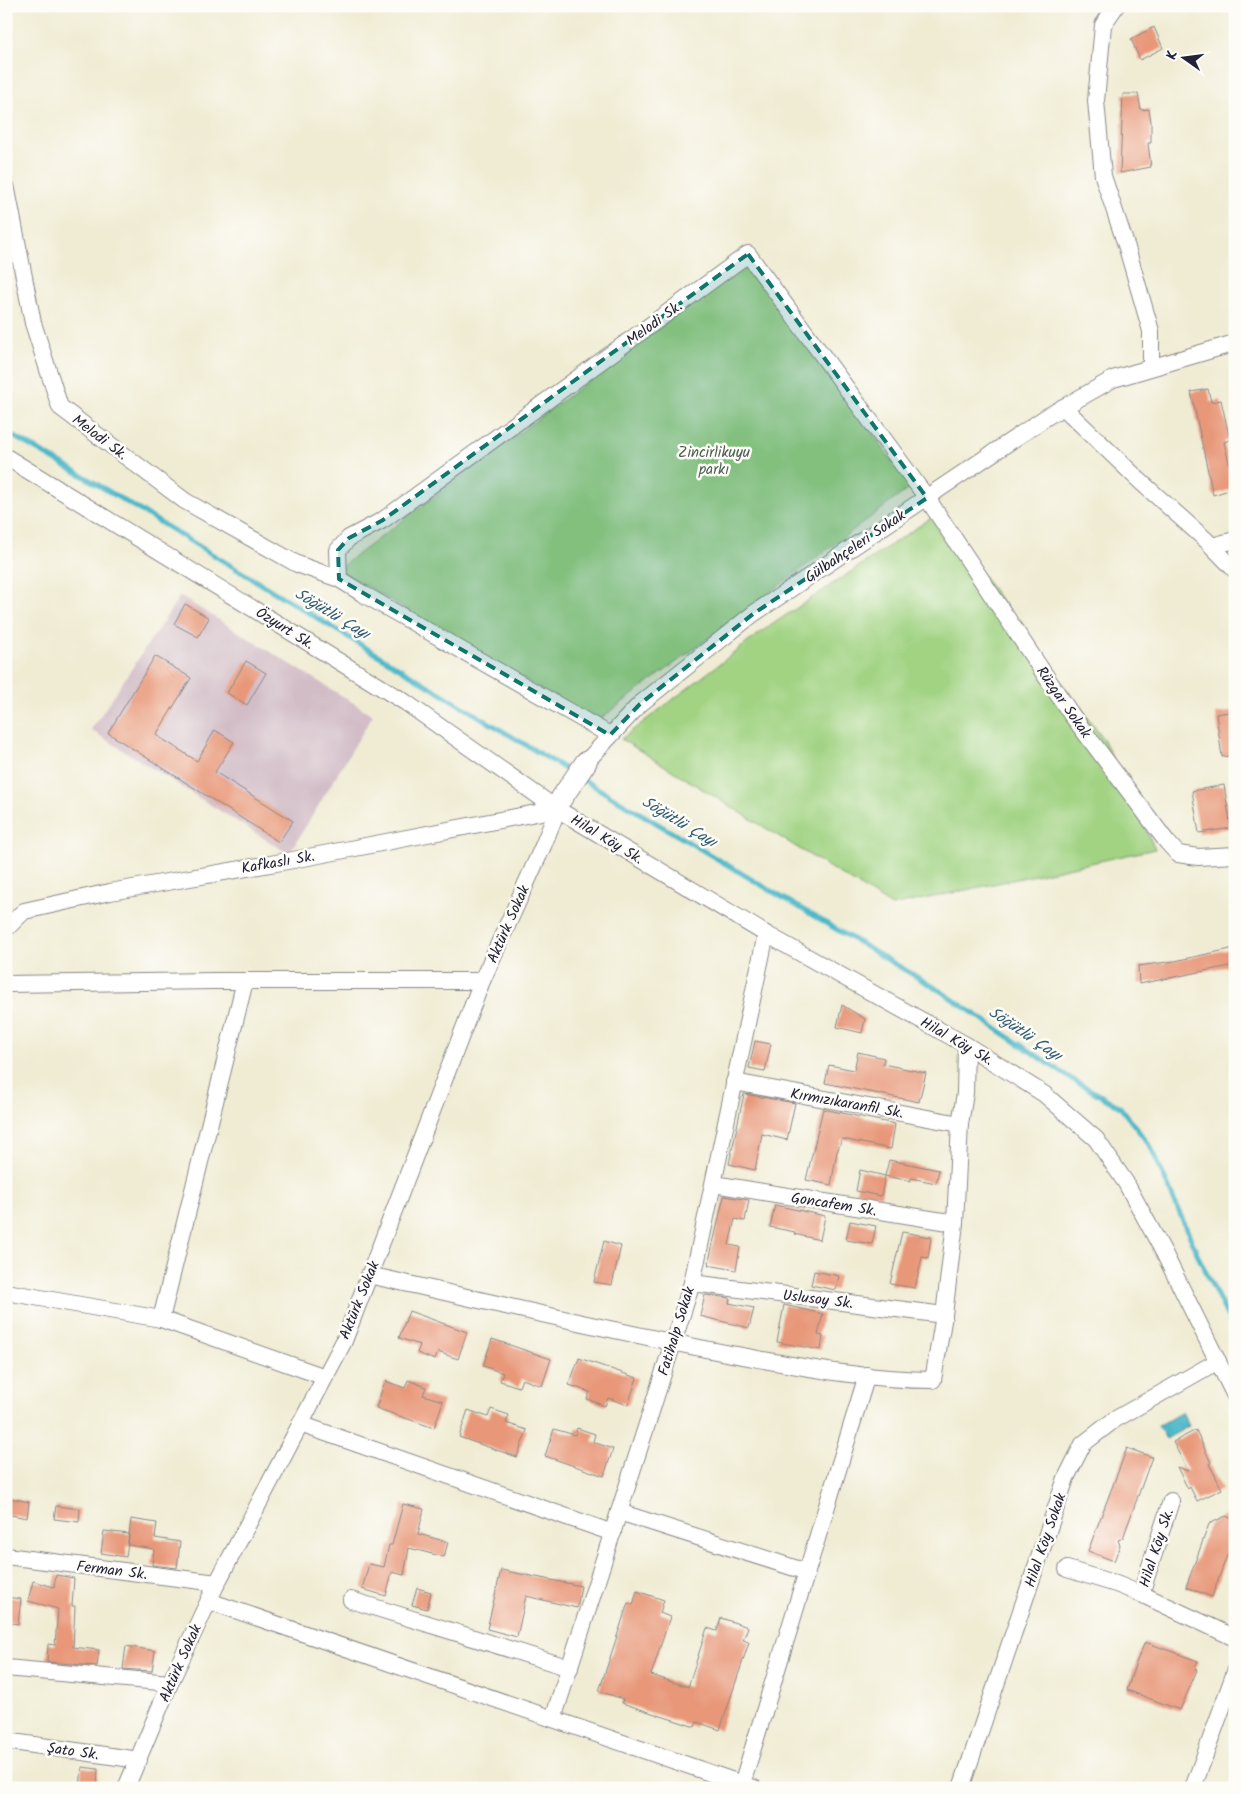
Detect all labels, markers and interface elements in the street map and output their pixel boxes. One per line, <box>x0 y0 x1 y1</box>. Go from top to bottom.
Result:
north arrow <box>1158 32 1208 82</box>
text: K <box>1161 48 1184 62</box>
street label: Melodi Sk. <box>621 295 688 353</box>
street label: Melodi Sk. <box>66 409 132 467</box>
park label: Zincirlikuyu parkı <box>678 441 750 482</box>
street label: Gülbahçeleri Sokak <box>800 504 912 590</box>
water label: Söğütlü Çayı <box>290 582 376 648</box>
street label: Özyurt Sk. <box>250 601 319 656</box>
street label: Rüzgar Sokak <box>1029 661 1098 744</box>
water label: Söğütlü Çayı <box>637 790 723 856</box>
street label: Hilal Köy Sk. <box>565 809 648 871</box>
street label: Kafkaslı Sk. <box>240 845 317 881</box>
street label: Aktürk Sokak <box>481 881 537 967</box>
water label: Söğütlü Çayı <box>983 1000 1068 1069</box>
street label: Hilal Köy Sk. <box>915 1011 998 1073</box>
street label: Kırmızıkaranfil Sk. <box>788 1082 905 1126</box>
street label: Goncafem Sk. <box>789 1186 878 1224</box>
street label: Aktürk Sokak <box>333 1256 387 1343</box>
street label: Fatihalp Sokak <box>652 1283 702 1379</box>
street label: Uslusoy Sk. <box>781 1284 855 1316</box>
street label: Hilal Köy Sokak <box>1019 1489 1074 1591</box>
street label: Hilal Köy Sk. <box>1133 1506 1181 1591</box>
street label: Ferman Sk. <box>75 1555 149 1587</box>
street label: Aktürk Sokak <box>153 1620 209 1706</box>
street label: Şato Sk. <box>45 1736 100 1768</box>

